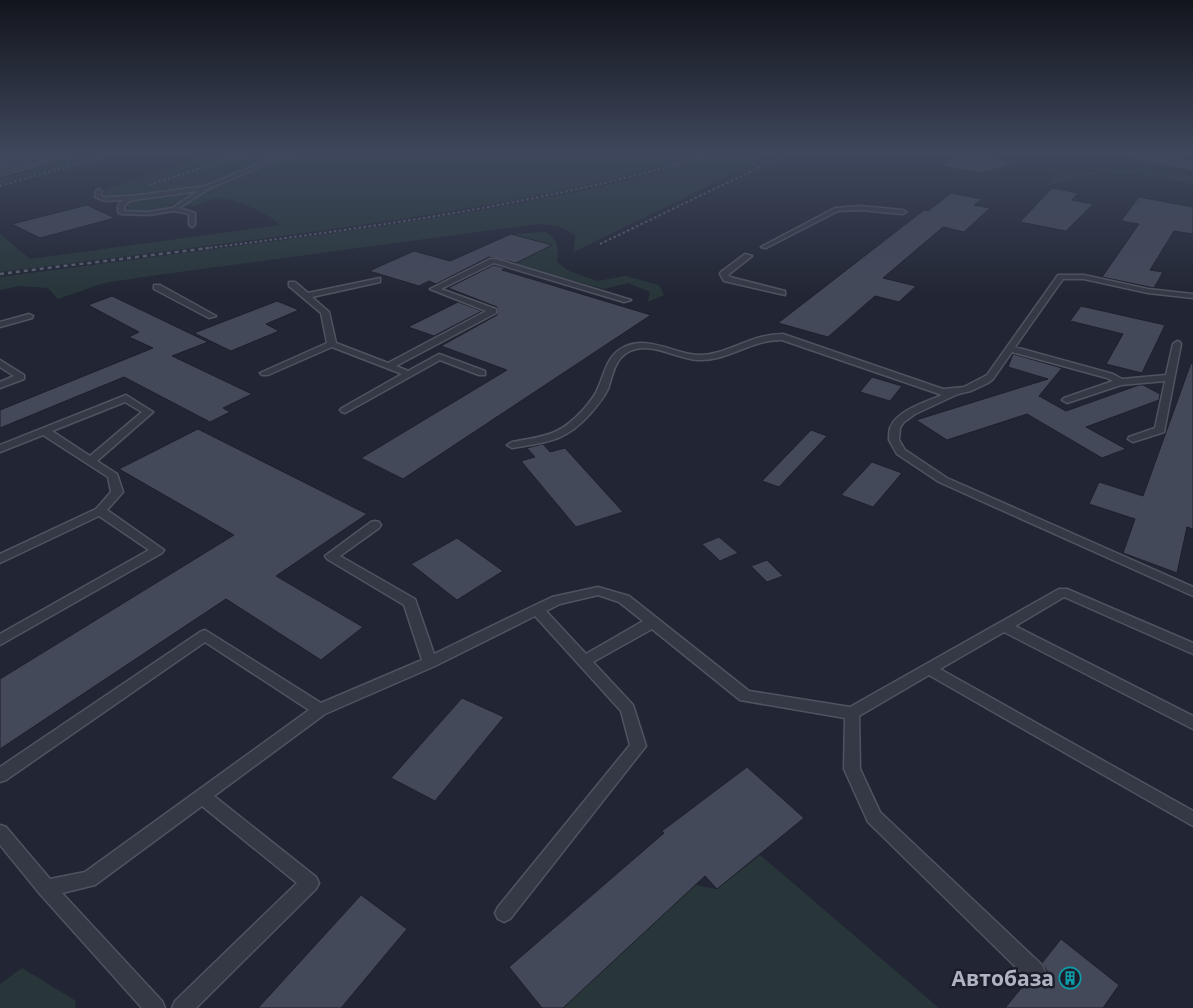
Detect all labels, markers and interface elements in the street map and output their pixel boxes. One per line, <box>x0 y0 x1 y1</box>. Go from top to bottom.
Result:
place label: Автобаза <box>952 964 1054 992</box>
building icon: Автобаза <box>1058 966 1082 990</box>

